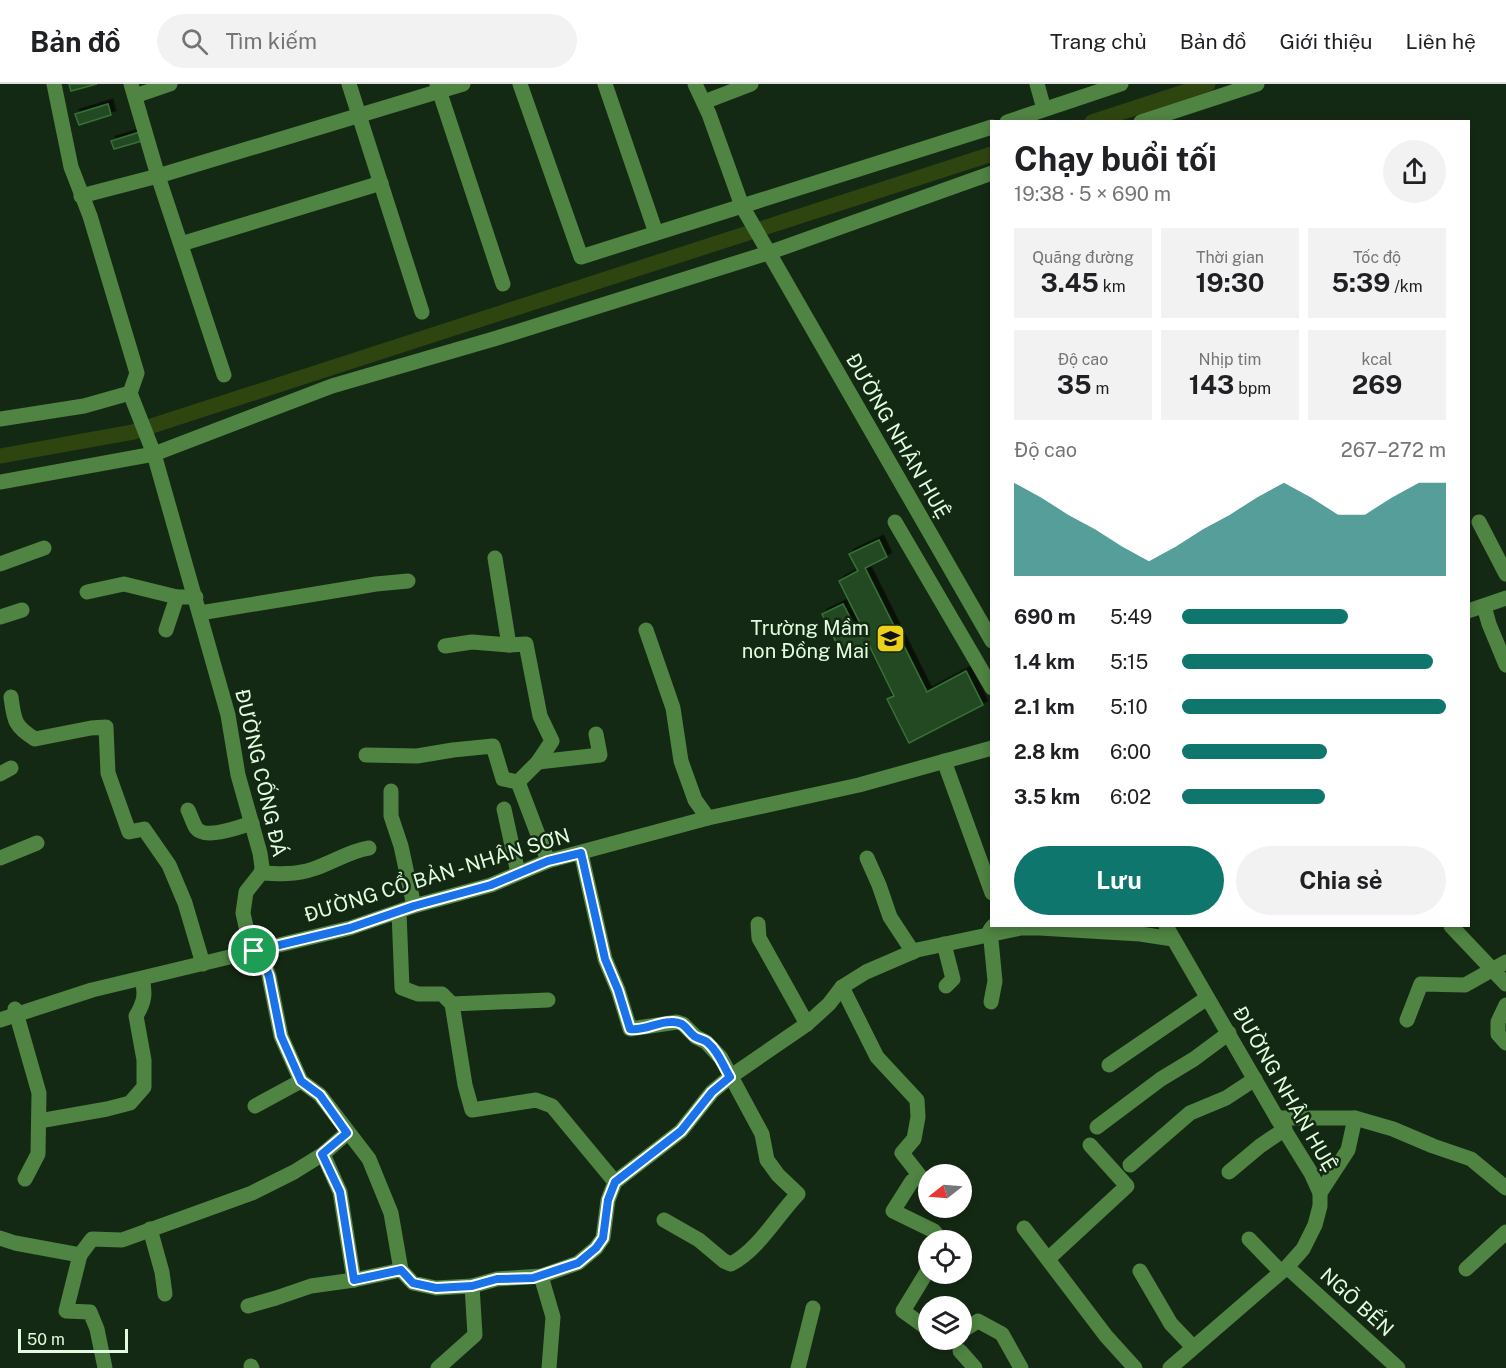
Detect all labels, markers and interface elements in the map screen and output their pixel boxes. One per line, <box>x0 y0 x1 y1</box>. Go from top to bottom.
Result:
search box <box>157 14 577 68</box>
text: Bản đồ <box>30 25 121 58</box>
icon: search <box>178 25 211 58</box>
text: Tìm kiếm <box>226 28 317 54</box>
text: Trang chủ <box>1050 29 1147 54</box>
text: Bản đồ <box>1180 29 1247 54</box>
text: Giới thiệu <box>1280 29 1373 54</box>
text: Liên hệ <box>1406 29 1476 54</box>
text: Chạy buổi tối <box>1014 140 1217 178</box>
button: share <box>1383 140 1446 203</box>
text: 19:38 · 5 × 690 m <box>1014 182 1171 206</box>
text: Quãng đường <box>1032 248 1134 267</box>
text: Thời gian <box>1196 248 1264 267</box>
text: Tốc độ <box>1353 248 1401 267</box>
text: 3.45 <box>1040 267 1099 298</box>
text: 19:30 <box>1195 267 1265 298</box>
text: 5:39 <box>1331 267 1390 298</box>
text: km <box>1099 277 1126 296</box>
text: /km <box>1390 277 1423 296</box>
street label: ĐƯỜNG NHÂN HUỆ <box>841 349 956 523</box>
text: Độ cao <box>1058 350 1108 369</box>
text: Nhịp tim <box>1199 350 1261 369</box>
text: kcal <box>1362 350 1392 369</box>
text: 35 <box>1057 369 1092 400</box>
text: 143 <box>1189 369 1234 400</box>
text: 269 <box>1352 369 1402 400</box>
text: m <box>1092 379 1109 398</box>
text: bpm <box>1234 379 1271 398</box>
text: Độ cao <box>1014 438 1077 462</box>
text: 267–272 m <box>1341 438 1446 462</box>
text: 690 m <box>1014 605 1076 629</box>
text: 5:49 <box>1110 605 1152 629</box>
place label: Trường Mầm non Đồng Mai <box>742 616 869 663</box>
school or university icon: Trường Mầm non Đồng Mai <box>874 623 906 655</box>
text: 1.4 km <box>1014 650 1075 674</box>
text: 5:15 <box>1110 650 1148 674</box>
street label: ĐƯỜNG CỐNG ĐÁ <box>230 686 295 859</box>
text: 2.1 km <box>1014 695 1075 719</box>
text: 5:10 <box>1110 695 1148 719</box>
text: 2.8 km <box>1014 740 1080 764</box>
text: 6:00 <box>1110 740 1151 764</box>
text: 3.5 km <box>1014 785 1080 809</box>
text: 6:02 <box>1110 785 1151 809</box>
street label: ĐƯỜNG CỔ BẢN - NHÂN SƠN <box>300 819 573 927</box>
button: Lưu <box>1014 846 1224 915</box>
button: Chia sẻ <box>1236 846 1446 915</box>
pin <box>228 925 279 976</box>
icon: arrive <box>237 934 270 967</box>
street label: ĐƯỜNG NHÂN HUỆ <box>1228 1002 1343 1176</box>
north arrow <box>918 1164 972 1218</box>
map controls <box>918 1164 972 1350</box>
button: locate <box>918 1230 972 1284</box>
street label: NGÕ BẾN <box>1315 1261 1400 1341</box>
button: layers <box>918 1296 972 1350</box>
scale bar <box>18 1326 128 1354</box>
text: 50 m <box>27 1330 65 1349</box>

